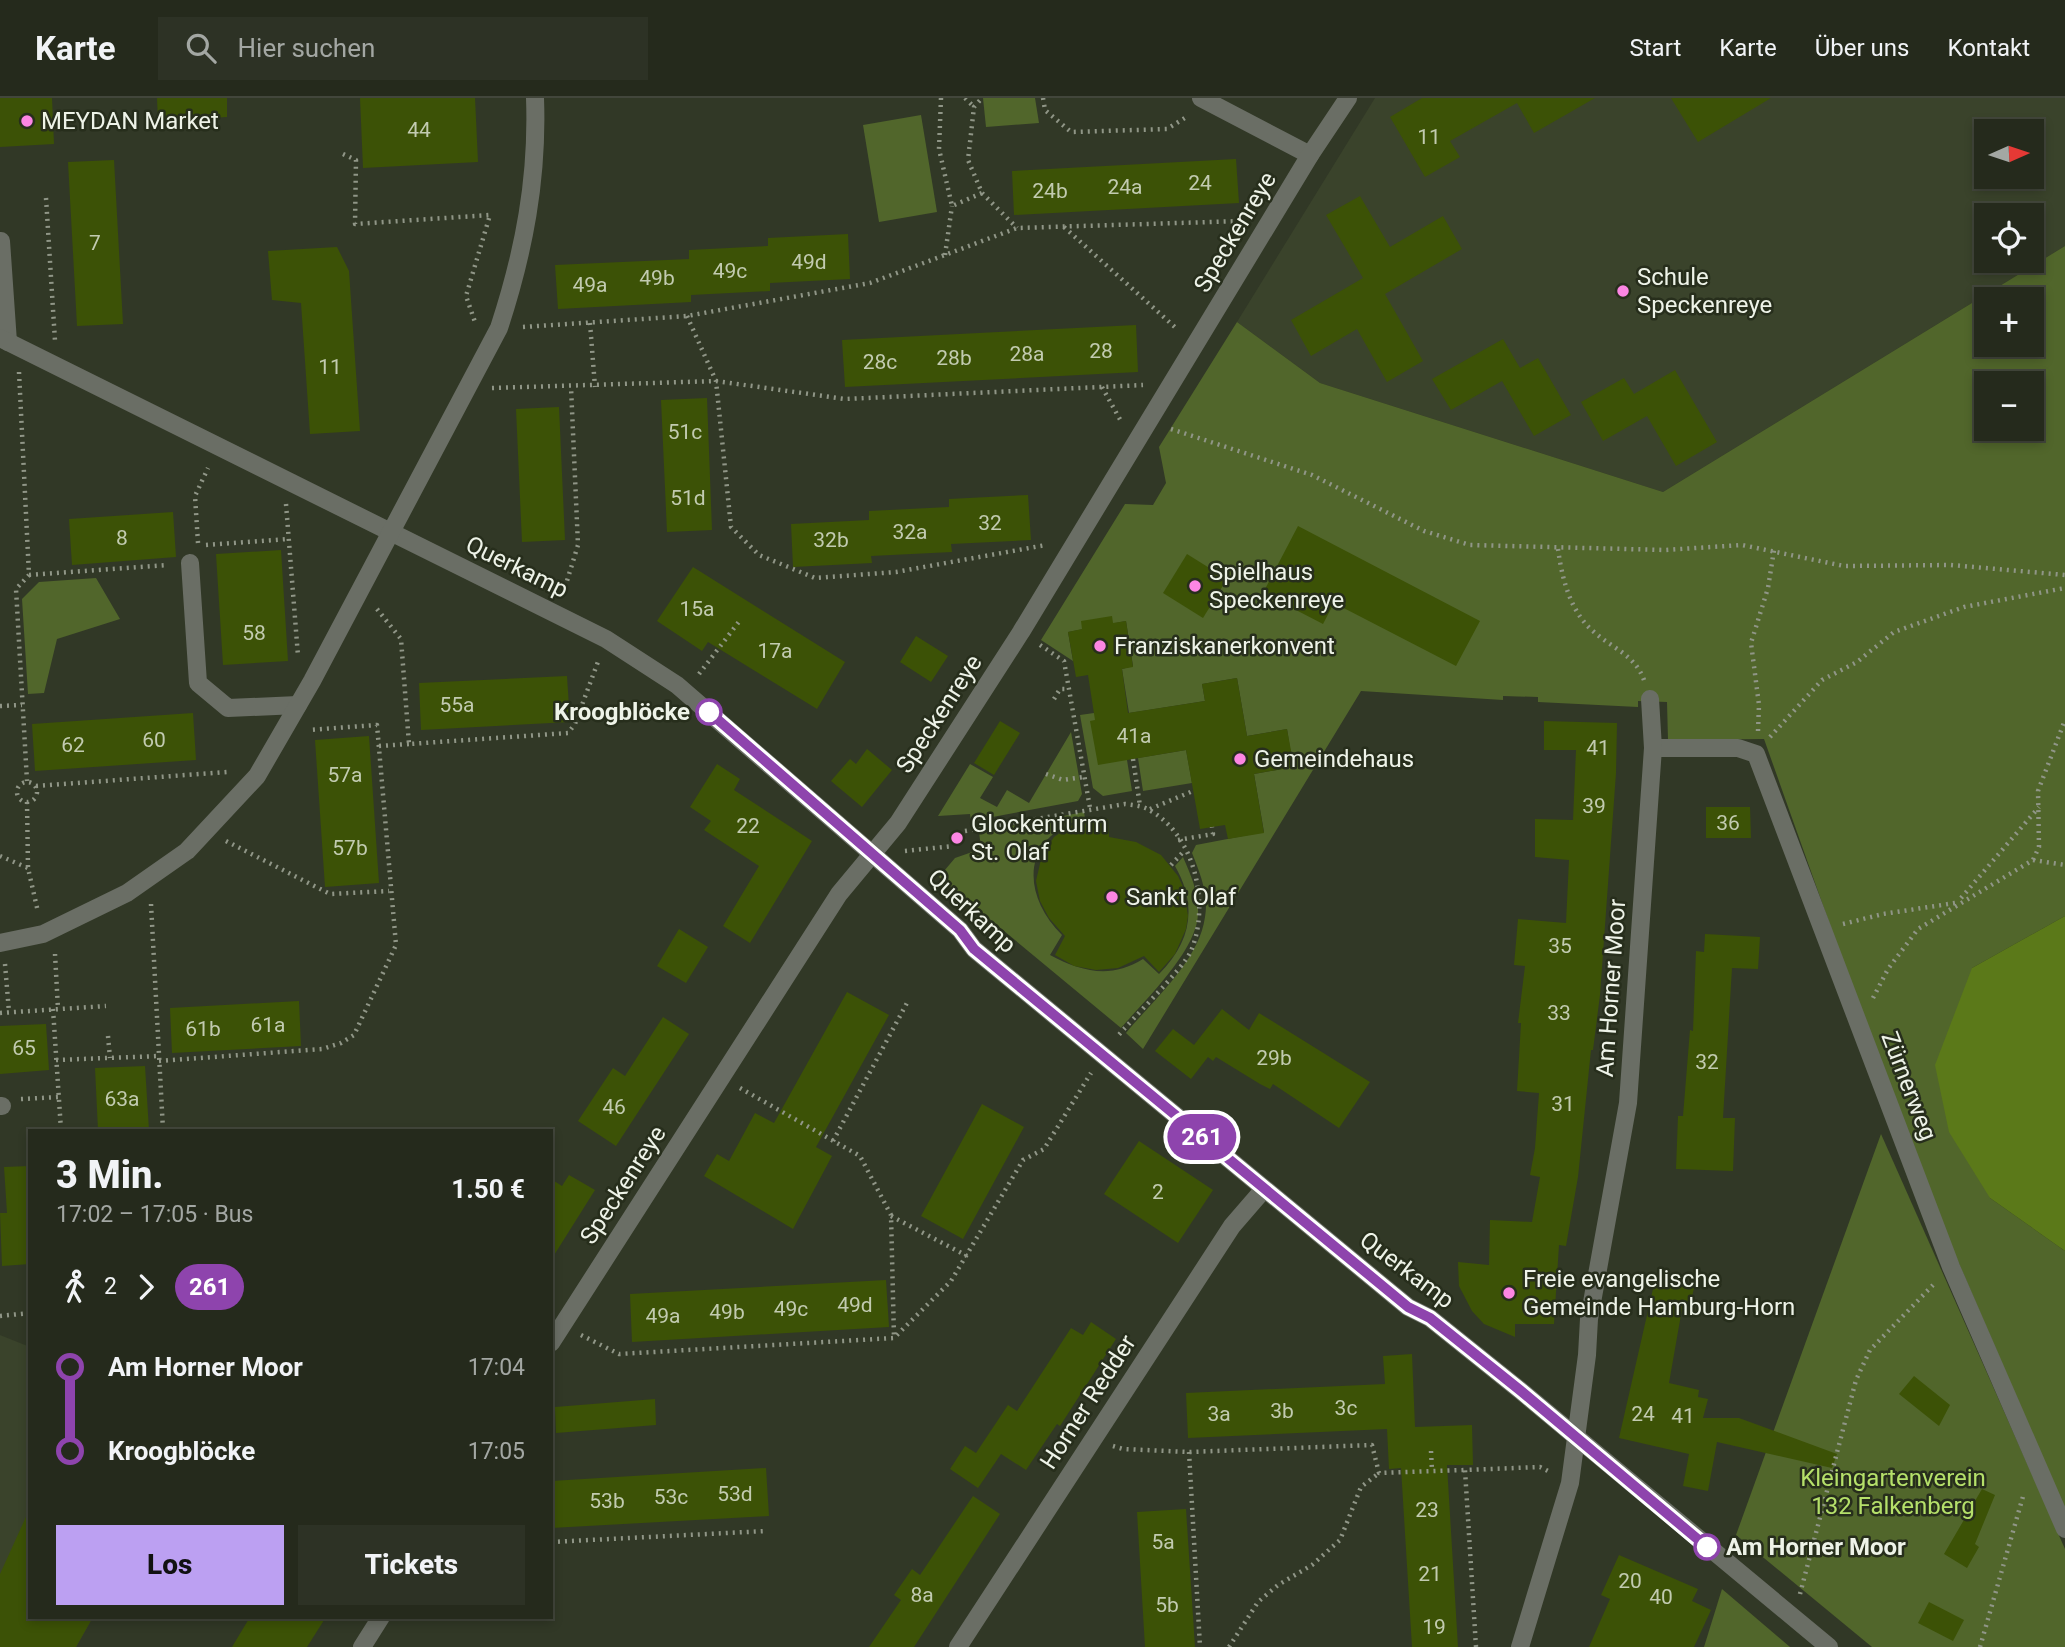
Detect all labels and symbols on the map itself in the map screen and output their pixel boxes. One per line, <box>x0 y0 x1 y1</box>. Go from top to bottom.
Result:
place label: MEYDAN Market <box>41 107 219 135</box>
marker: MEYDAN Market <box>19 113 35 129</box>
house number: 44 <box>407 118 431 142</box>
north arrow <box>1974 119 2044 189</box>
house number: 11 <box>1417 125 1441 149</box>
street label: Speckenreye <box>1188 167 1282 297</box>
house number: 24 <box>1188 171 1212 195</box>
house number: 24a <box>1107 175 1143 199</box>
house number: 24b <box>1032 179 1068 203</box>
house number: 7 <box>89 231 101 255</box>
house number: 49d <box>791 250 827 274</box>
house number: 49c <box>713 259 747 283</box>
place label: Schule Speckenreye <box>1637 263 1772 319</box>
house number: 49b <box>639 266 675 290</box>
house number: 49a <box>572 273 608 297</box>
marker: Schule Speckenreye <box>1615 283 1631 299</box>
house number: 28 <box>1089 339 1113 363</box>
house number: 28a <box>1009 342 1045 366</box>
house number: 28b <box>936 346 972 370</box>
house number: 28c <box>863 350 897 374</box>
house number: 11 <box>318 355 342 379</box>
house number: 51c <box>668 420 702 444</box>
house number: 51d <box>670 486 706 510</box>
house number: 32 <box>978 511 1002 535</box>
house number: 32a <box>892 520 928 544</box>
house number: 8 <box>116 526 128 550</box>
house number: 32b <box>813 528 849 552</box>
street label: Querkamp <box>461 530 573 604</box>
place label: Spielhaus Speckenreye <box>1209 558 1344 614</box>
marker: Spielhaus Speckenreye <box>1187 578 1203 594</box>
house number: 15a <box>679 597 715 621</box>
house number: 58 <box>242 621 266 645</box>
place label: Franziskanerkonvent <box>1114 632 1335 660</box>
marker: Franziskanerkonvent <box>1092 638 1108 654</box>
house number: 17a <box>757 639 793 663</box>
street label: Speckenreye <box>890 650 988 778</box>
house number: 55a <box>439 693 475 717</box>
place label: Kroogblöcke <box>554 698 690 726</box>
marker: Kroogblöcke <box>696 699 722 725</box>
house number: 41a <box>1116 724 1152 748</box>
house number: 60 <box>142 728 166 752</box>
house number: 62 <box>61 733 85 757</box>
house number: 41 <box>1586 736 1610 760</box>
place label: Gemeindehaus <box>1254 745 1414 773</box>
marker: Gemeindehaus <box>1232 751 1248 767</box>
house number: 57a <box>327 763 363 787</box>
house number: 39 <box>1582 794 1606 818</box>
place label: Glockenturm St. Olaf <box>971 810 1108 866</box>
house number: 36 <box>1716 811 1740 835</box>
house number: 22 <box>736 814 760 838</box>
marker: Glockenturm St. Olaf <box>949 830 965 846</box>
house number: 57b <box>332 836 368 860</box>
street label: Querkamp <box>922 863 1022 959</box>
place label: Sankt Olaf <box>1126 883 1237 911</box>
marker: Sankt Olaf <box>1104 889 1120 905</box>
street label: Am Horner Moor <box>1591 898 1631 1078</box>
house number: 35 <box>1548 934 1572 958</box>
house number: 33 <box>1547 1001 1571 1025</box>
house number: 61a <box>250 1013 286 1037</box>
house number: 61b <box>185 1017 221 1041</box>
street label: Zürnerweg <box>1875 1028 1943 1144</box>
house number: 65 <box>12 1036 36 1060</box>
house number: 29b <box>1256 1046 1292 1070</box>
house number: 32 <box>1695 1050 1719 1074</box>
house number: 63a <box>104 1087 140 1111</box>
house number: 31 <box>1551 1092 1575 1116</box>
house number: 46 <box>602 1095 626 1119</box>
line badge: 261 <box>1162 1114 1242 1160</box>
street label: Speckenreye <box>574 1121 672 1249</box>
house number: 2 <box>1152 1180 1164 1204</box>
street label: Querkamp <box>1355 1226 1459 1314</box>
place label: Freie evangelische Gemeinde Hamburg-Horn <box>1523 1265 1795 1321</box>
marker: Freie evangelische Gemeinde Hamburg-Horn <box>1501 1285 1517 1301</box>
house number: 49d <box>837 1293 873 1317</box>
house number: 49c <box>774 1297 808 1321</box>
house number: 49b <box>709 1300 745 1324</box>
house number: 49a <box>645 1304 681 1328</box>
street label: Horner Redder <box>1034 1330 1142 1474</box>
house number: 3c <box>1335 1396 1357 1420</box>
house number: 3b <box>1270 1399 1294 1423</box>
house number: 3a <box>1207 1402 1231 1426</box>
house number: 24 <box>1631 1402 1655 1426</box>
house number: 41 <box>1671 1404 1695 1428</box>
park label: Kleingartenverein 132 Falkenberg <box>1800 1464 1986 1520</box>
house number: 53d <box>717 1482 753 1506</box>
house number: 53c <box>654 1485 688 1509</box>
house number: 53b <box>589 1489 625 1513</box>
house number: 23 <box>1415 1498 1439 1522</box>
house number: 5a <box>1151 1530 1175 1554</box>
place label: Am Horner Moor <box>1726 1533 1906 1561</box>
marker: Am Horner Moor <box>1694 1534 1720 1560</box>
house number: 21 <box>1418 1562 1442 1586</box>
house number: 20 <box>1618 1569 1642 1593</box>
house number: 8a <box>910 1583 934 1607</box>
house number: 40 <box>1649 1585 1673 1609</box>
house number: 5b <box>1155 1593 1179 1617</box>
house number: 19 <box>1422 1615 1446 1639</box>

